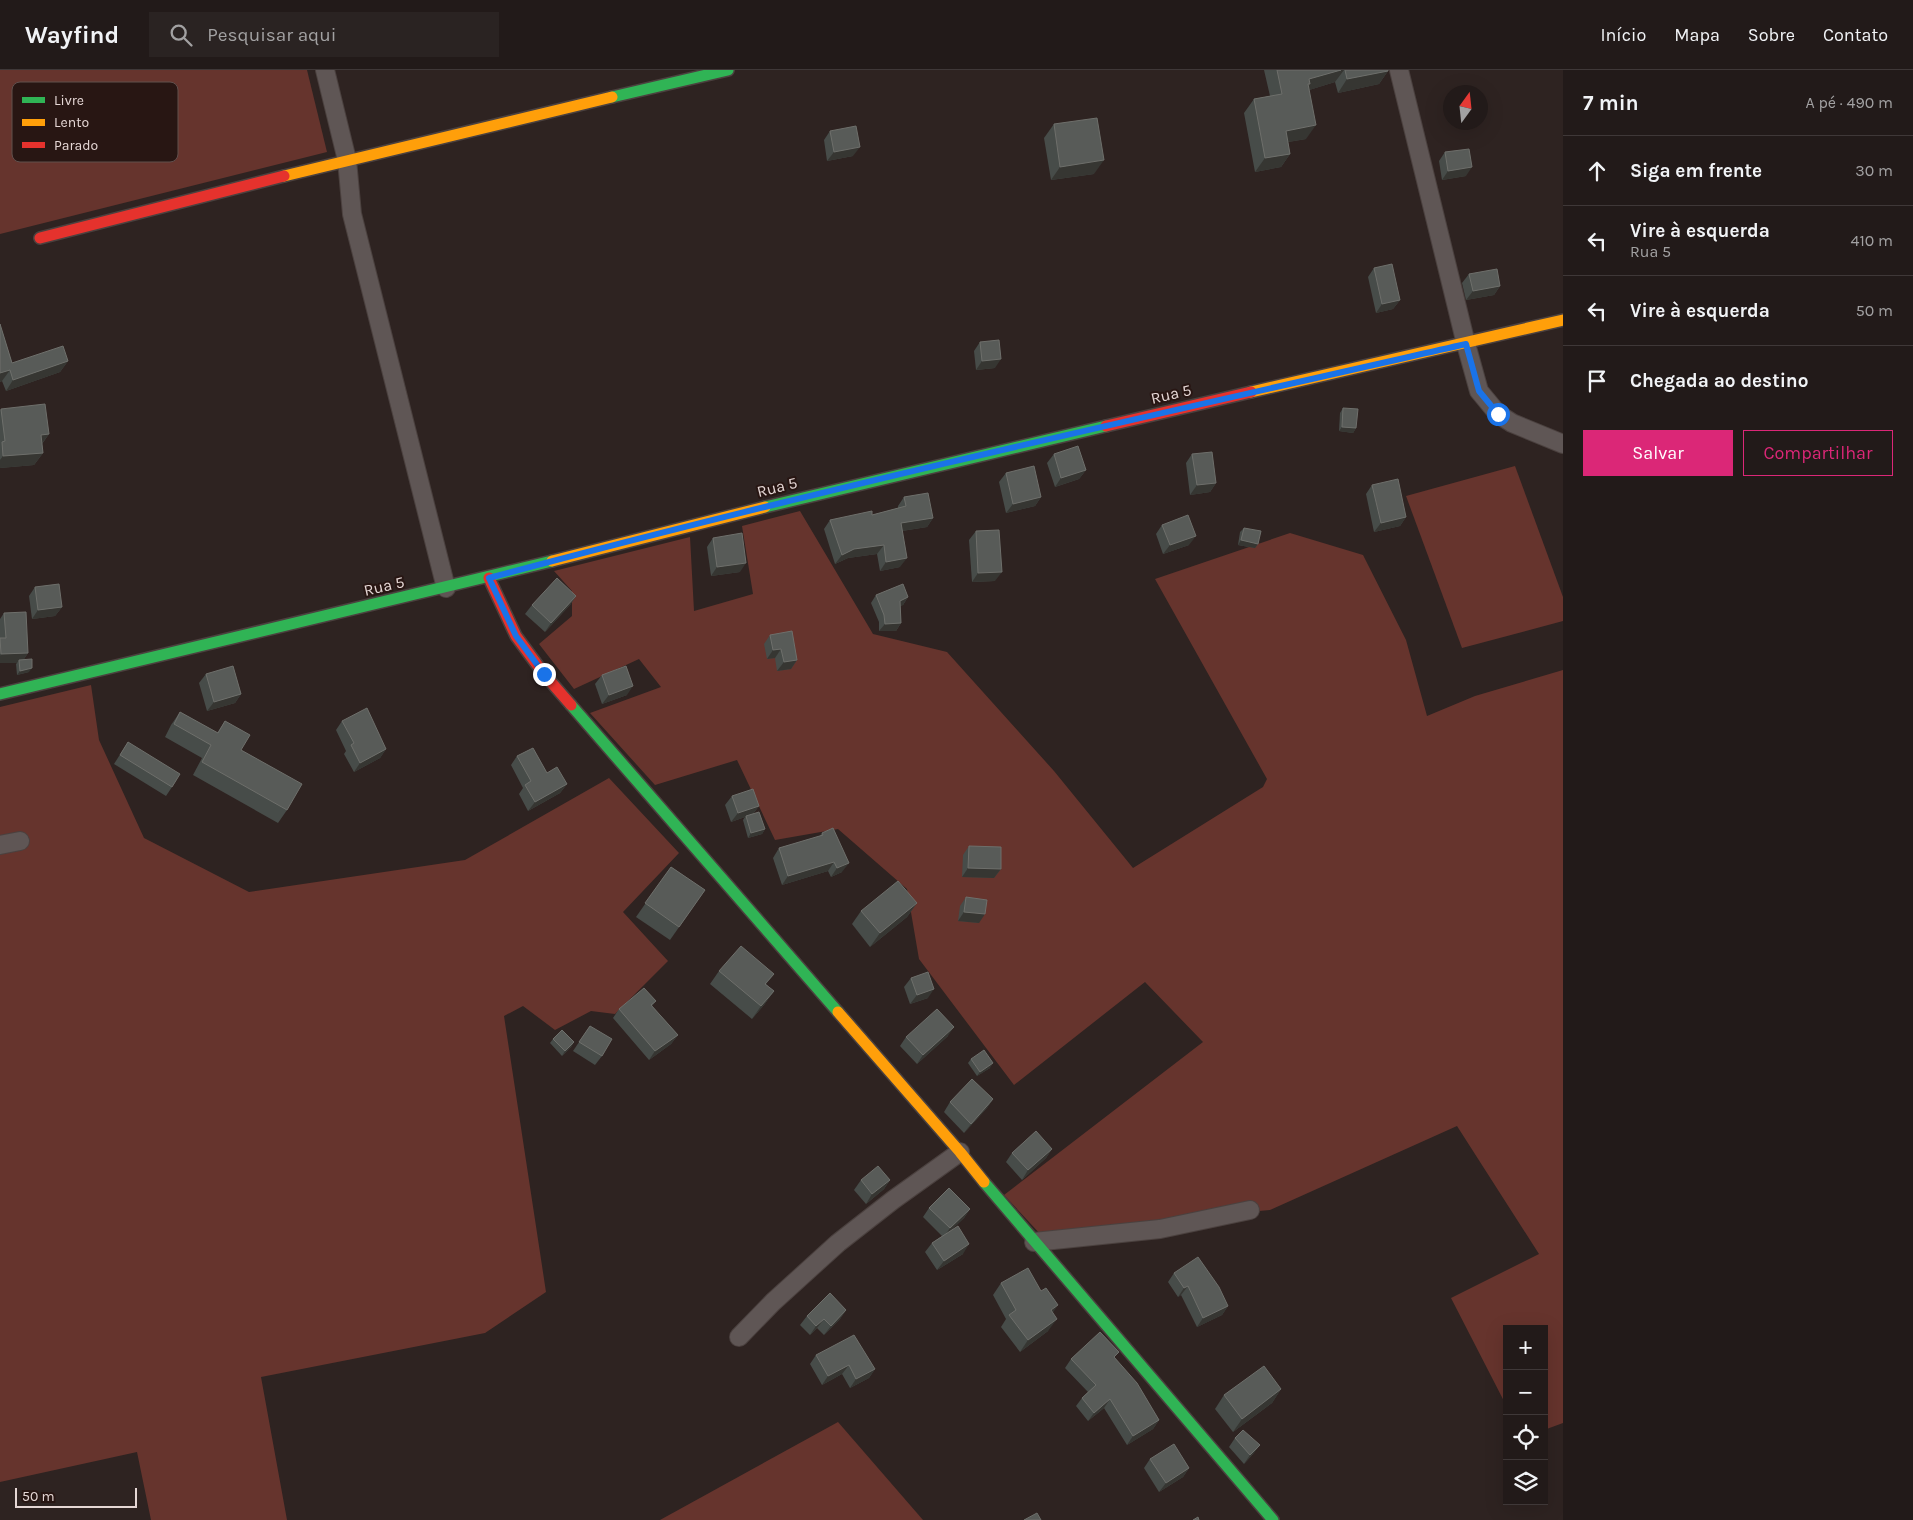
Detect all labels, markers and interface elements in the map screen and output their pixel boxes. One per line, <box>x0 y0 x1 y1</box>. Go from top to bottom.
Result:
search box <box>149 12 499 57</box>
text: Wayfind <box>25 21 119 49</box>
icon: search <box>167 21 195 49</box>
text: Pesquisar aqui <box>207 24 336 46</box>
text: Início <box>1600 24 1646 46</box>
text: Mapa <box>1674 24 1720 46</box>
text: Sobre <box>1748 24 1795 46</box>
text: Contato <box>1823 24 1888 46</box>
legend <box>12 82 178 162</box>
north arrow <box>1443 85 1488 130</box>
text: 7 min <box>1583 91 1639 115</box>
text: Livre <box>54 92 84 109</box>
text: A pé · 490 m <box>1806 93 1893 112</box>
text: Lento <box>54 114 89 131</box>
text: Parado <box>54 137 98 154</box>
icon: ahead <box>1583 157 1611 185</box>
text: Siga em frente <box>1630 160 1762 182</box>
text: 30 m <box>1855 161 1893 180</box>
text: Vire à esquerda <box>1630 220 1770 242</box>
icon: left <box>1583 227 1611 255</box>
text: 410 m <box>1851 231 1893 250</box>
text: Rua 5 <box>1630 242 1671 261</box>
icon: left <box>1583 297 1611 325</box>
text: Vire à esquerda <box>1630 300 1770 322</box>
text: 50 m <box>1856 301 1893 320</box>
icon: arrive <box>1583 367 1611 395</box>
text: Chegada ao destino <box>1630 370 1808 392</box>
street label: Rua 5 <box>1149 380 1193 408</box>
route start <box>1487 403 1510 426</box>
button: Salvar <box>1583 430 1733 476</box>
button: Compartilhar <box>1743 430 1893 476</box>
street label: Rua 5 <box>755 473 799 501</box>
street label: Rua 5 <box>362 572 406 600</box>
route end <box>533 663 556 686</box>
map controls <box>1503 1325 1548 1505</box>
button: + <box>1503 1325 1548 1370</box>
button: − <box>1503 1370 1548 1415</box>
button: locate <box>1503 1415 1548 1460</box>
button: layers <box>1503 1460 1548 1505</box>
scale bar <box>15 1485 138 1508</box>
text: 50 m <box>22 1488 55 1505</box>

